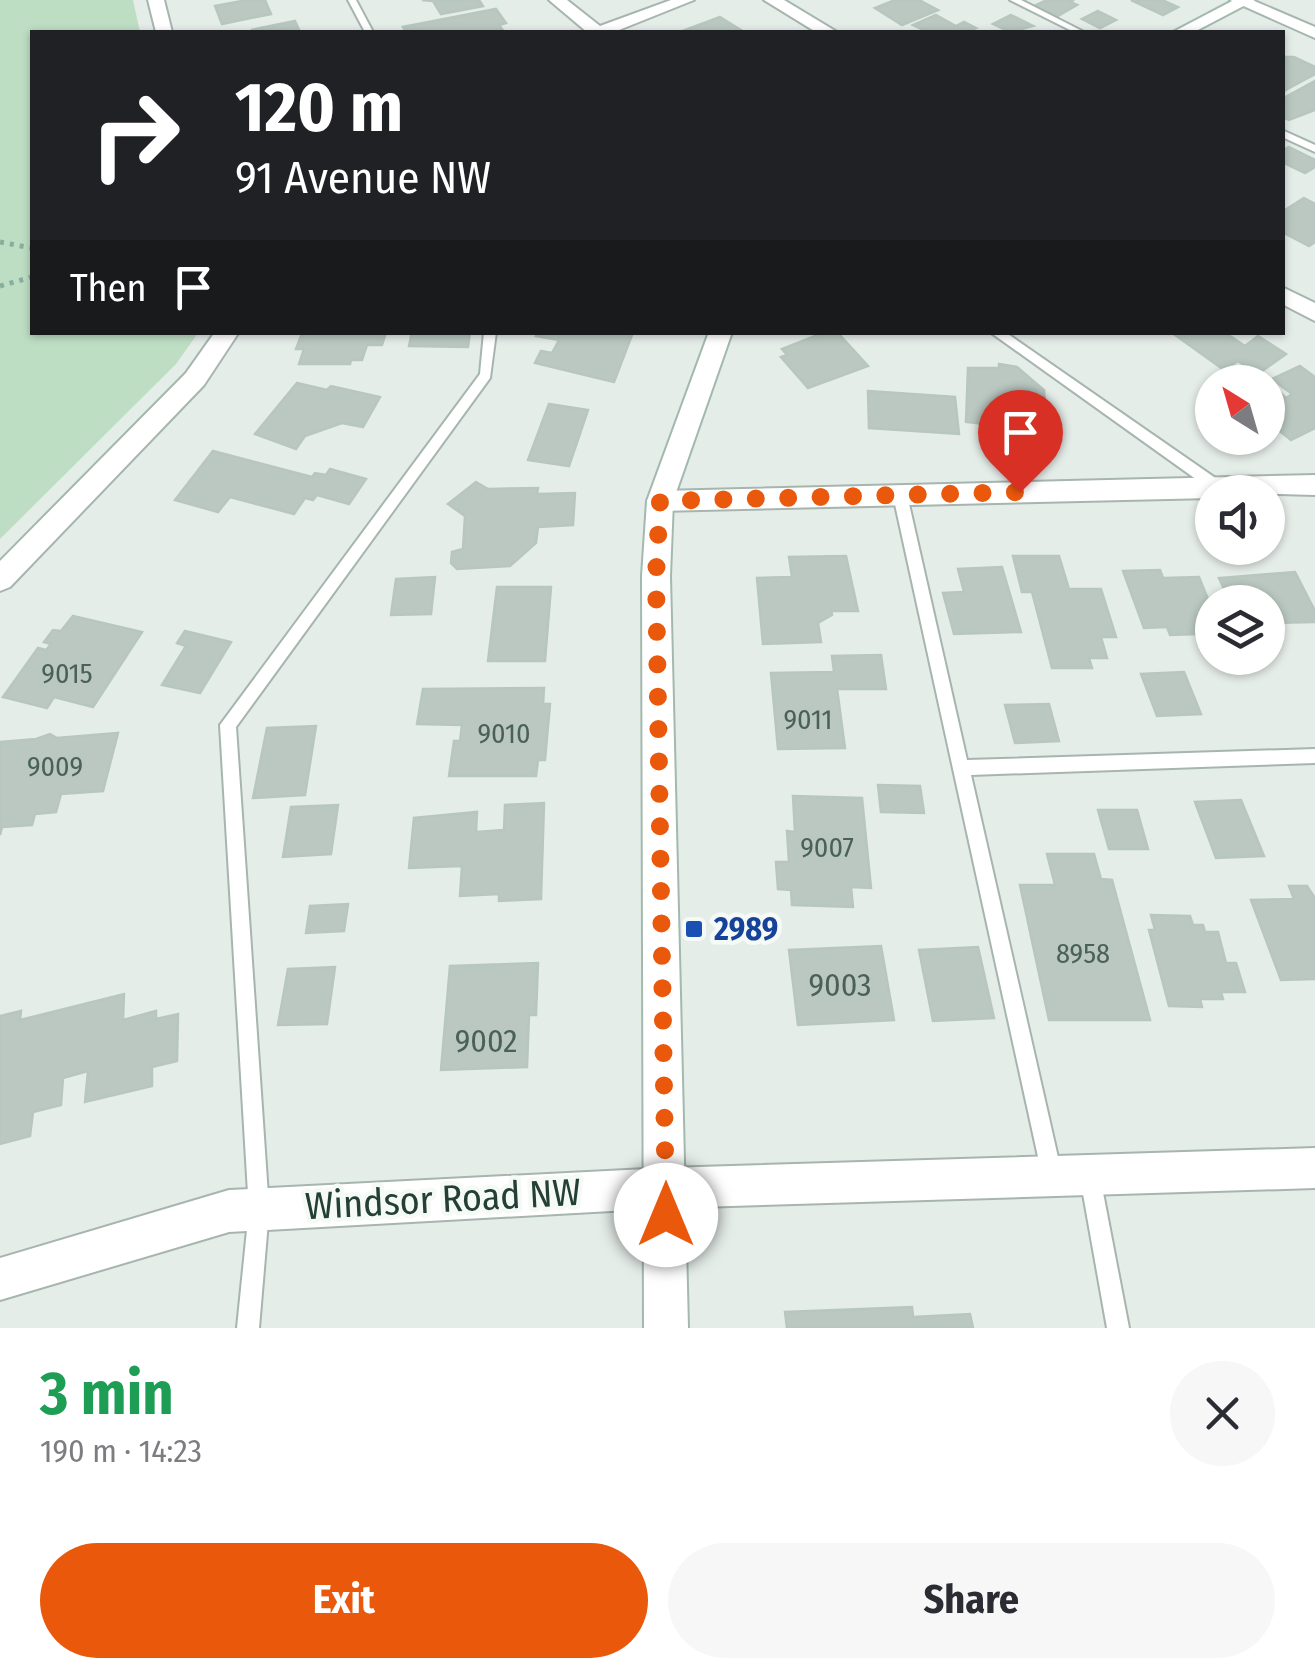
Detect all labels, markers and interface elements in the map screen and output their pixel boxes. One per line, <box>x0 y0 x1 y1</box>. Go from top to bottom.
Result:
text: 120 m <box>235 66 403 150</box>
icon: right <box>70 70 200 200</box>
text: 91 Avenue NW <box>235 151 491 205</box>
icon: arrive <box>166 260 221 315</box>
text: Then <box>70 265 146 311</box>
north arrow <box>1195 365 1285 455</box>
map controls <box>1195 365 1285 675</box>
pin <box>978 390 1063 493</box>
icon: arrive <box>993 405 1048 460</box>
button: sound <box>1195 475 1285 565</box>
button: layers <box>1195 585 1285 675</box>
house number: 9015 <box>41 657 93 690</box>
house number: 9011 <box>784 703 832 736</box>
house number: 9010 <box>477 717 531 750</box>
house number: 9009 <box>27 750 83 783</box>
house number: 9007 <box>800 831 854 864</box>
place label: 2989 <box>713 910 778 948</box>
marker: 2989 <box>683 918 705 940</box>
house number: 8958 <box>1056 937 1110 970</box>
house number: 9003 <box>808 966 872 1004</box>
house number: 9002 <box>455 1022 517 1060</box>
position arrow <box>614 1163 718 1267</box>
street label: Windsor Road NW <box>304 1169 582 1229</box>
text: 3 min <box>40 1358 174 1430</box>
button: close <box>1170 1361 1275 1466</box>
text: 190 m · 14:23 <box>40 1432 202 1470</box>
button: Exit <box>40 1543 648 1658</box>
button: Share <box>668 1543 1275 1658</box>

